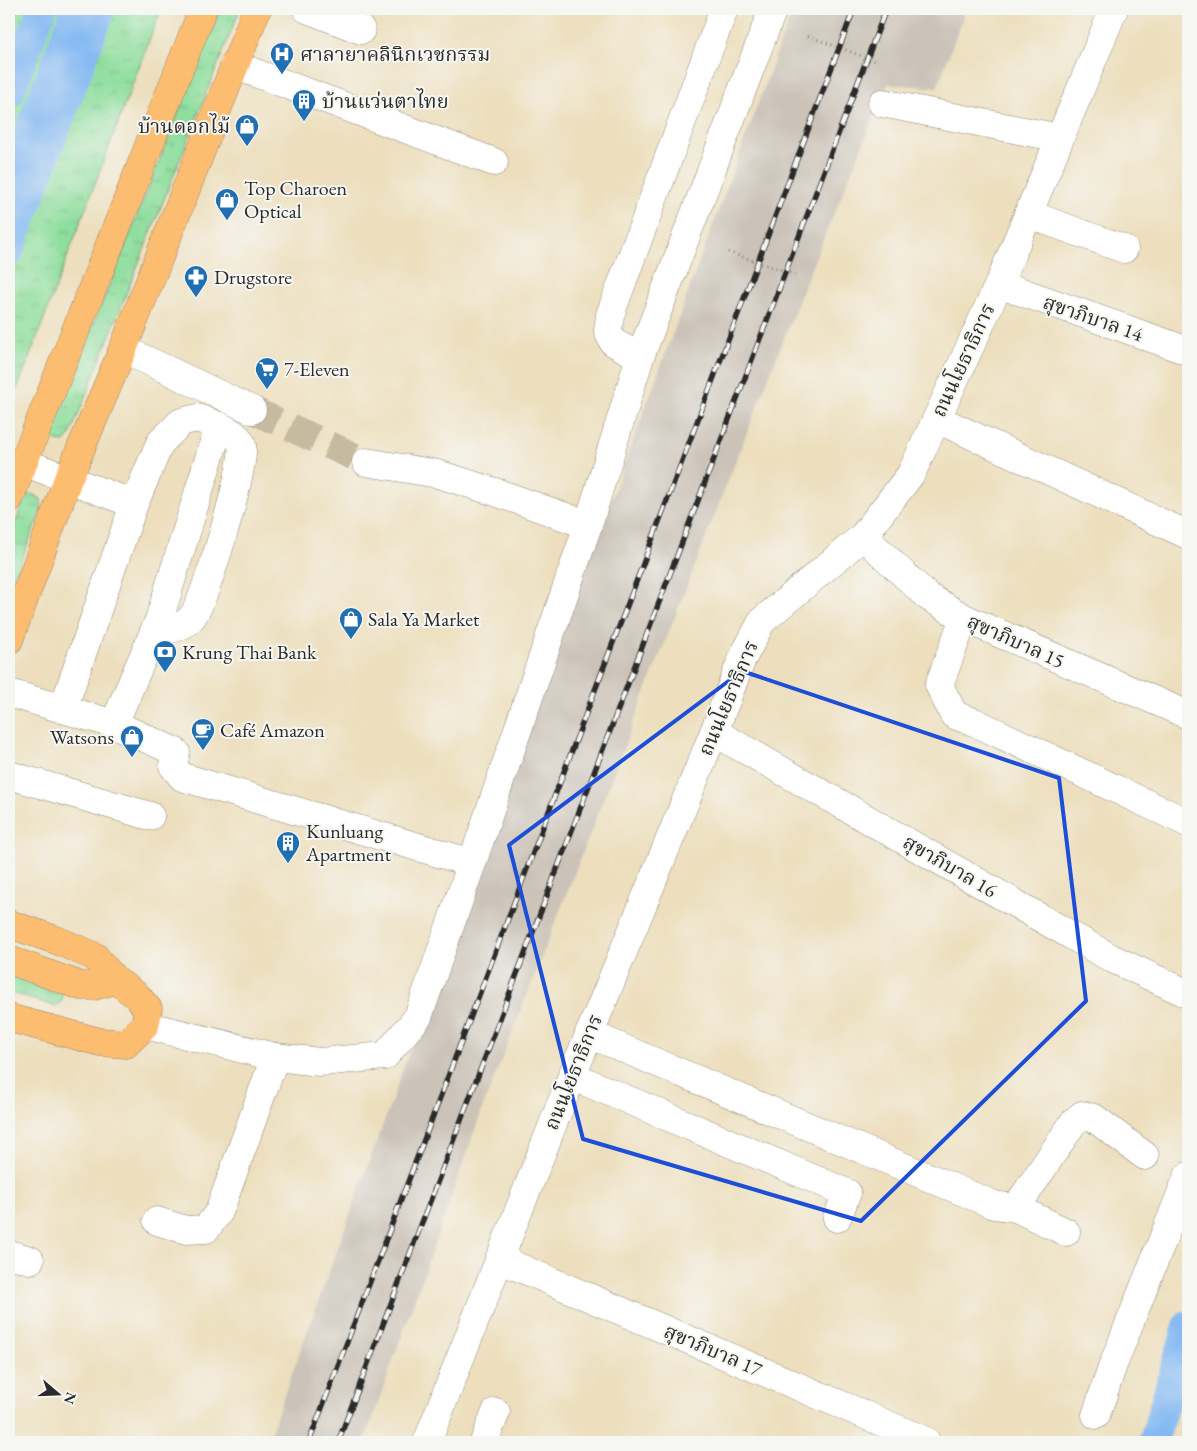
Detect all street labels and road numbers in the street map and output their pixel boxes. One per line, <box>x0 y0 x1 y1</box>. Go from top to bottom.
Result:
street label: สุขาภิบาล 14 <box>1040 289 1147 347</box>
street label: ถนนโยธาธิการ <box>924 298 1001 421</box>
street label: สุขาภิบาล 15 <box>963 608 1069 674</box>
street label: ถนนโยธาธิการ <box>691 636 764 760</box>
street label: สุขาภิบาล 16 <box>899 829 1002 903</box>
street label: ถนนโยธาธิการ <box>537 1010 608 1134</box>
street label: สุขาภิบาล 17 <box>660 1318 766 1382</box>

